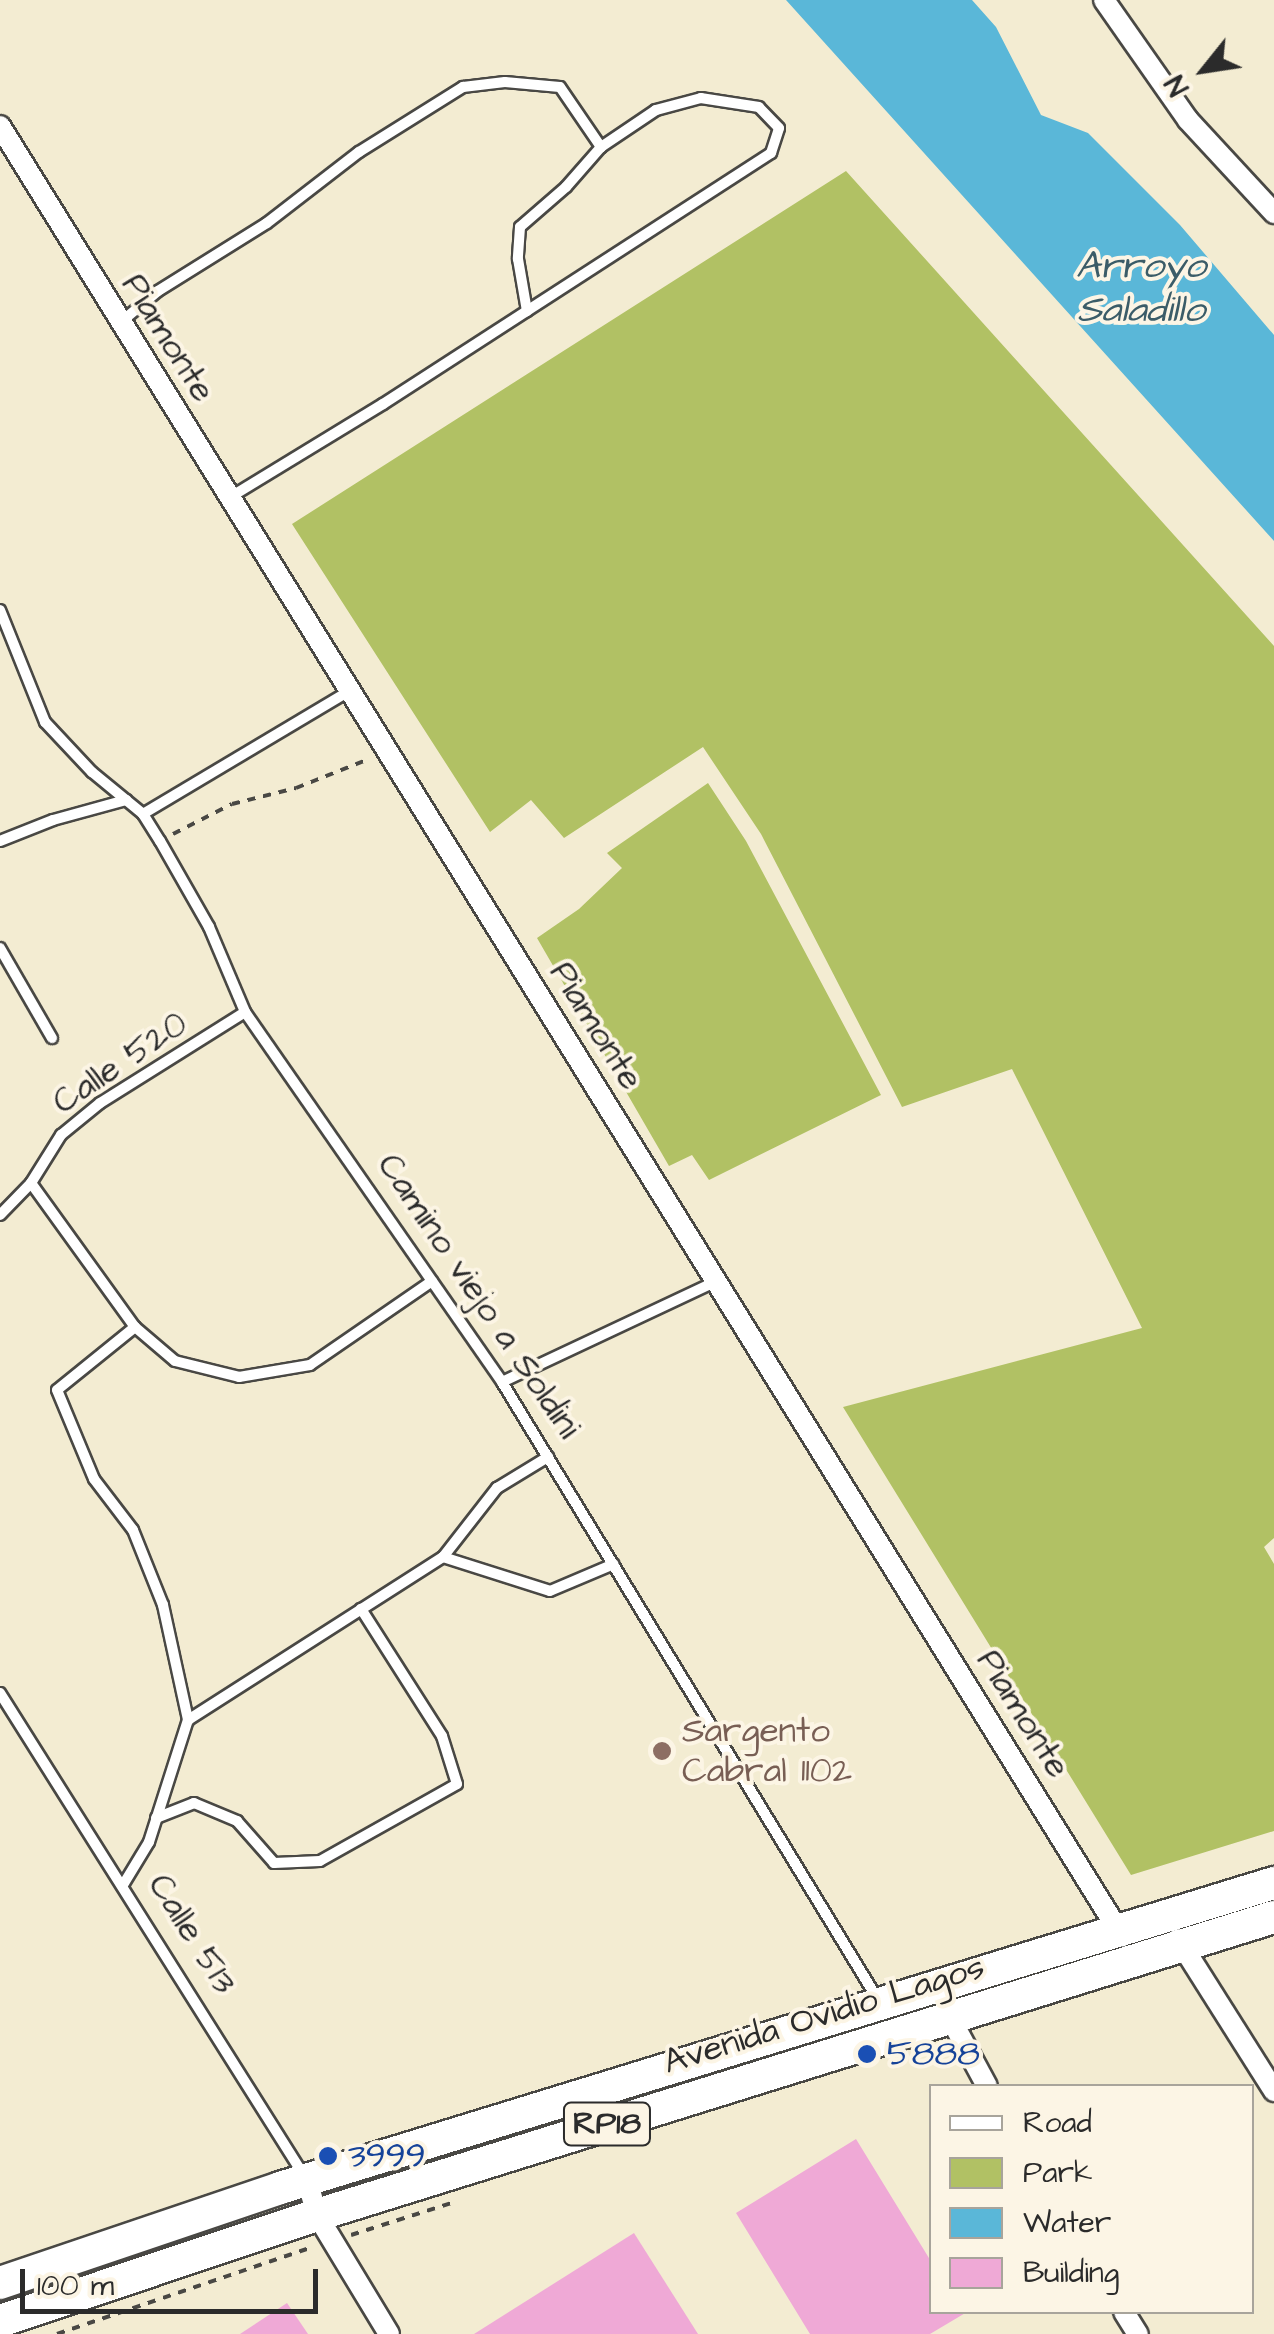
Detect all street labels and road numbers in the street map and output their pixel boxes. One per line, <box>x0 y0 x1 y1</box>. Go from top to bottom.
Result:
street label: Piamonte <box>112 266 224 410</box>
street label: Piamonte <box>540 954 652 1098</box>
street label: Calle 520 <box>45 1003 195 1123</box>
street label: Camino viejo a Soldini <box>368 1146 590 1446</box>
street label: Piamonte <box>967 1642 1079 1786</box>
street label: Calle 513 <box>139 1866 245 2002</box>
street label: Avenida Ovidio Lagos <box>659 1946 989 2084</box>
road number: RP18 <box>562 2097 652 2151</box>

